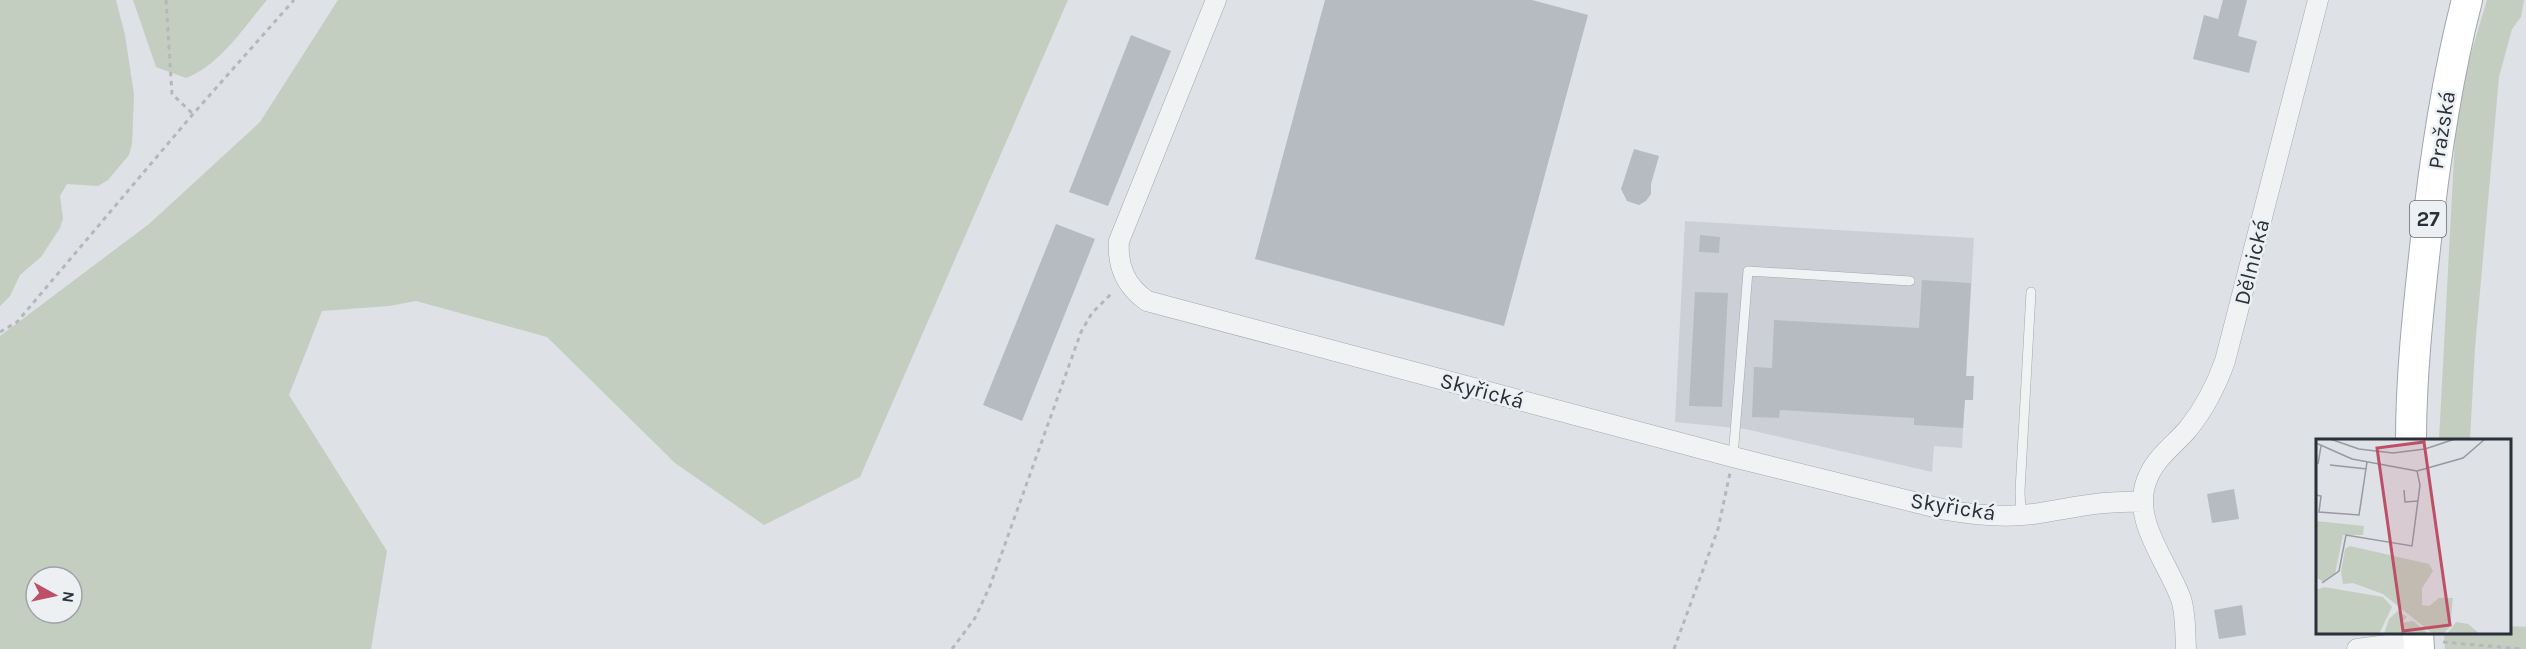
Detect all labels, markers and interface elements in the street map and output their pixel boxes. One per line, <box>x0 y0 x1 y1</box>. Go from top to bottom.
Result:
street label: Pražská <box>2423 89 2461 171</box>
road number: 27 <box>2410 201 2446 237</box>
street label: Dělnická <box>2229 216 2275 308</box>
street label: Skyřická <box>1437 367 1527 415</box>
inset map <box>2316 439 2511 634</box>
street label: Skyřická <box>1909 487 1997 527</box>
north arrow <box>24 565 84 625</box>
text: N <box>58 590 79 604</box>

